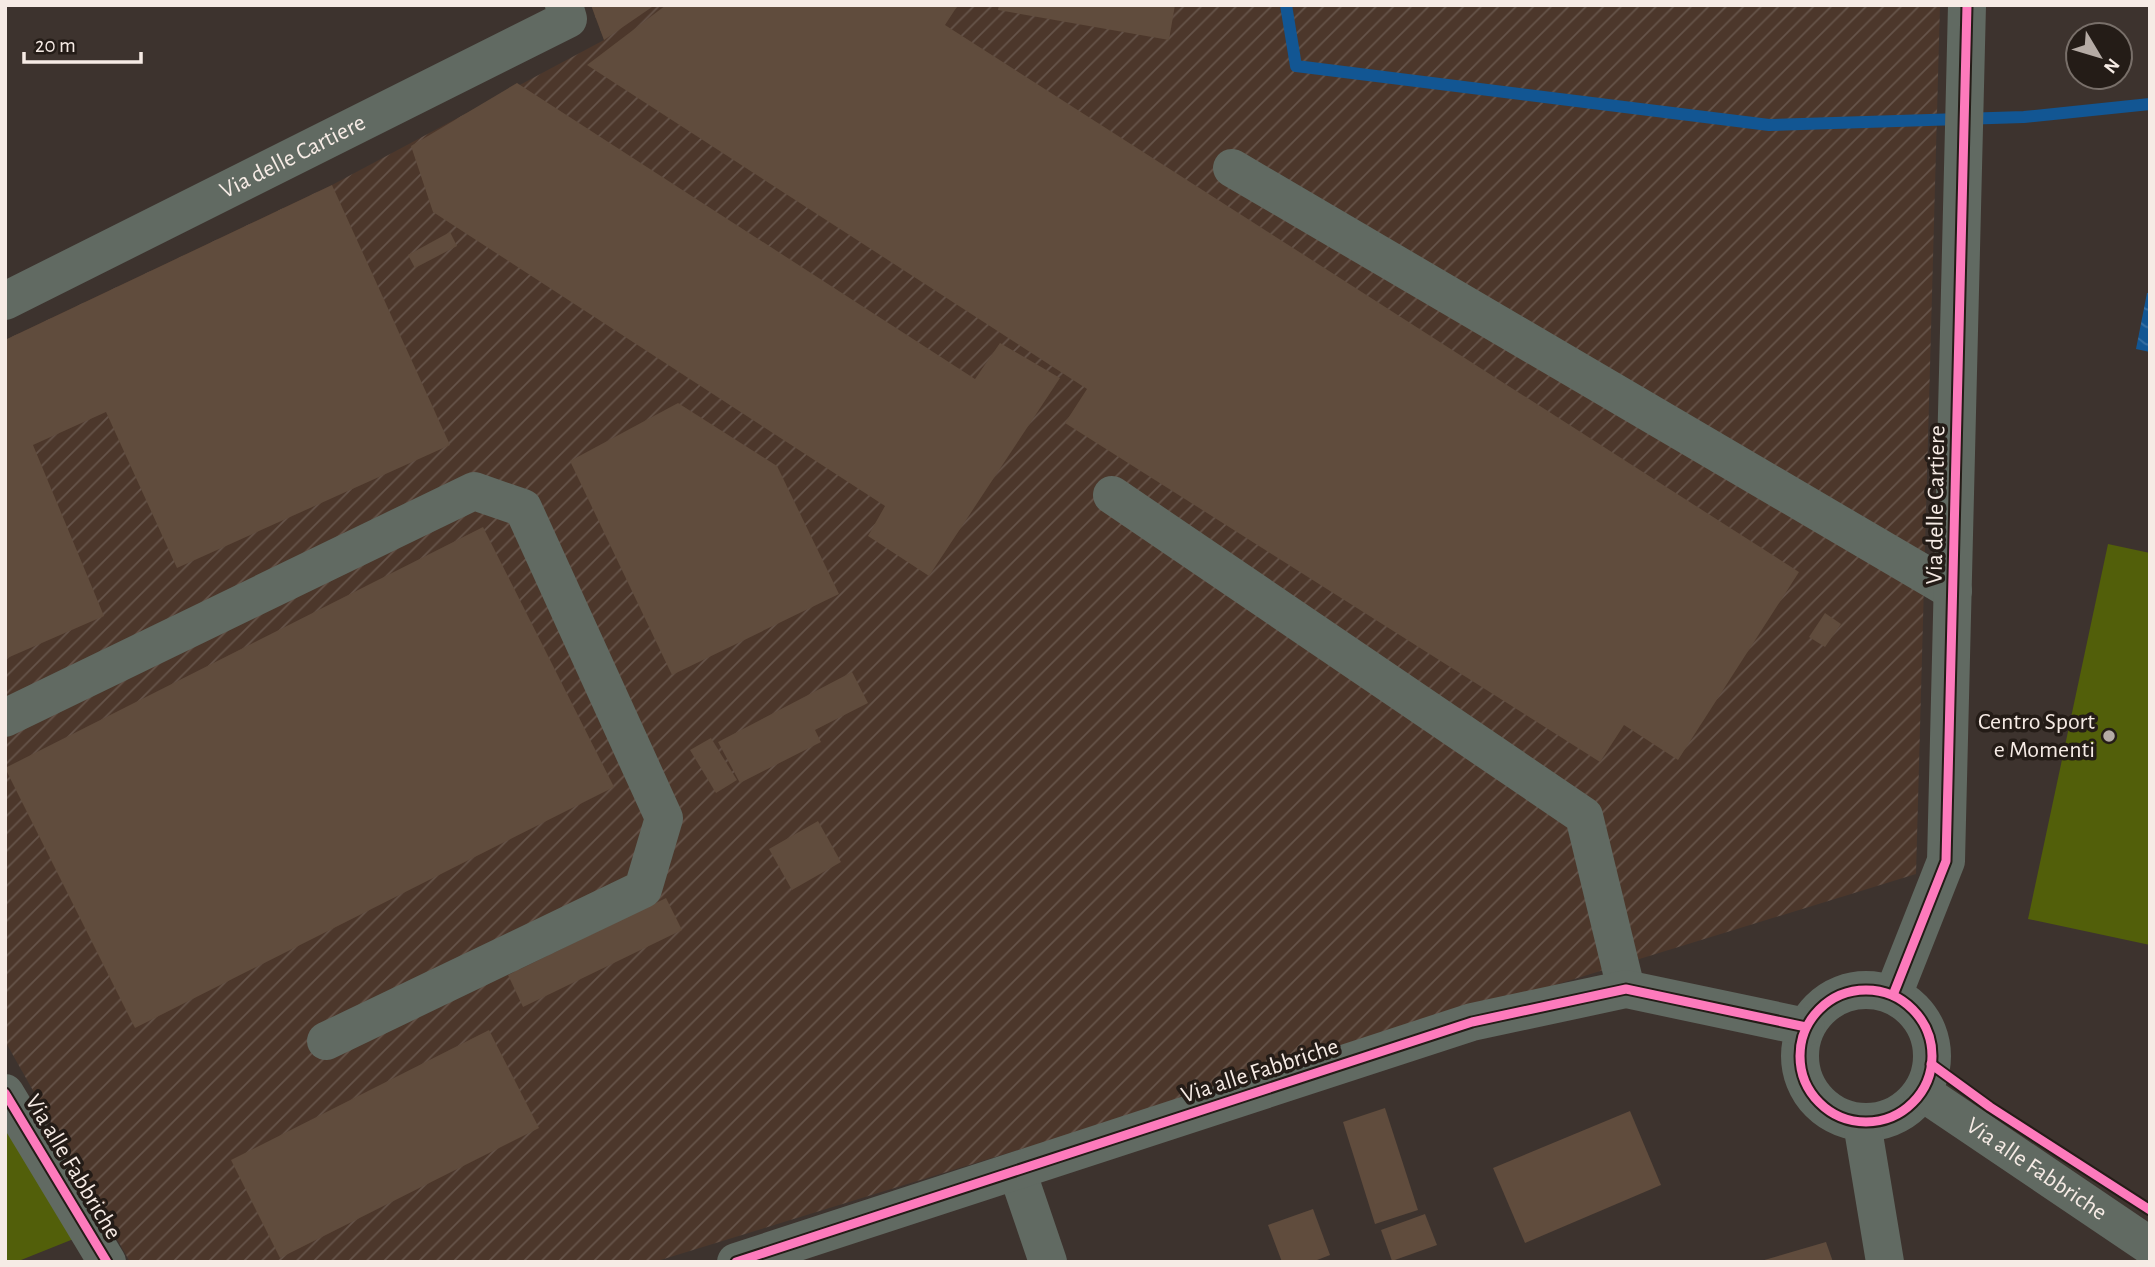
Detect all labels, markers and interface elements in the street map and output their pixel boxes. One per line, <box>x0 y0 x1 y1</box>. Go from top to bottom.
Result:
scale bar <box>24 21 142 65</box>
north arrow <box>2064 21 2134 91</box>
text: 20 m <box>35 35 76 56</box>
text: N <box>2100 54 2123 77</box>
street label: Via delle Cartiere <box>216 110 370 203</box>
street label: Via delle Cartiere <box>1923 425 1949 585</box>
place label: Centro Sport e Momenti <box>1978 710 2095 762</box>
marker: Centro Sport e Momenti <box>2101 728 2117 744</box>
street label: Via alle Fabbriche <box>1178 1034 1342 1108</box>
street label: Via alle Fabbriche <box>20 1091 126 1243</box>
street label: Via alle Fabbriche <box>1962 1113 2111 1225</box>

